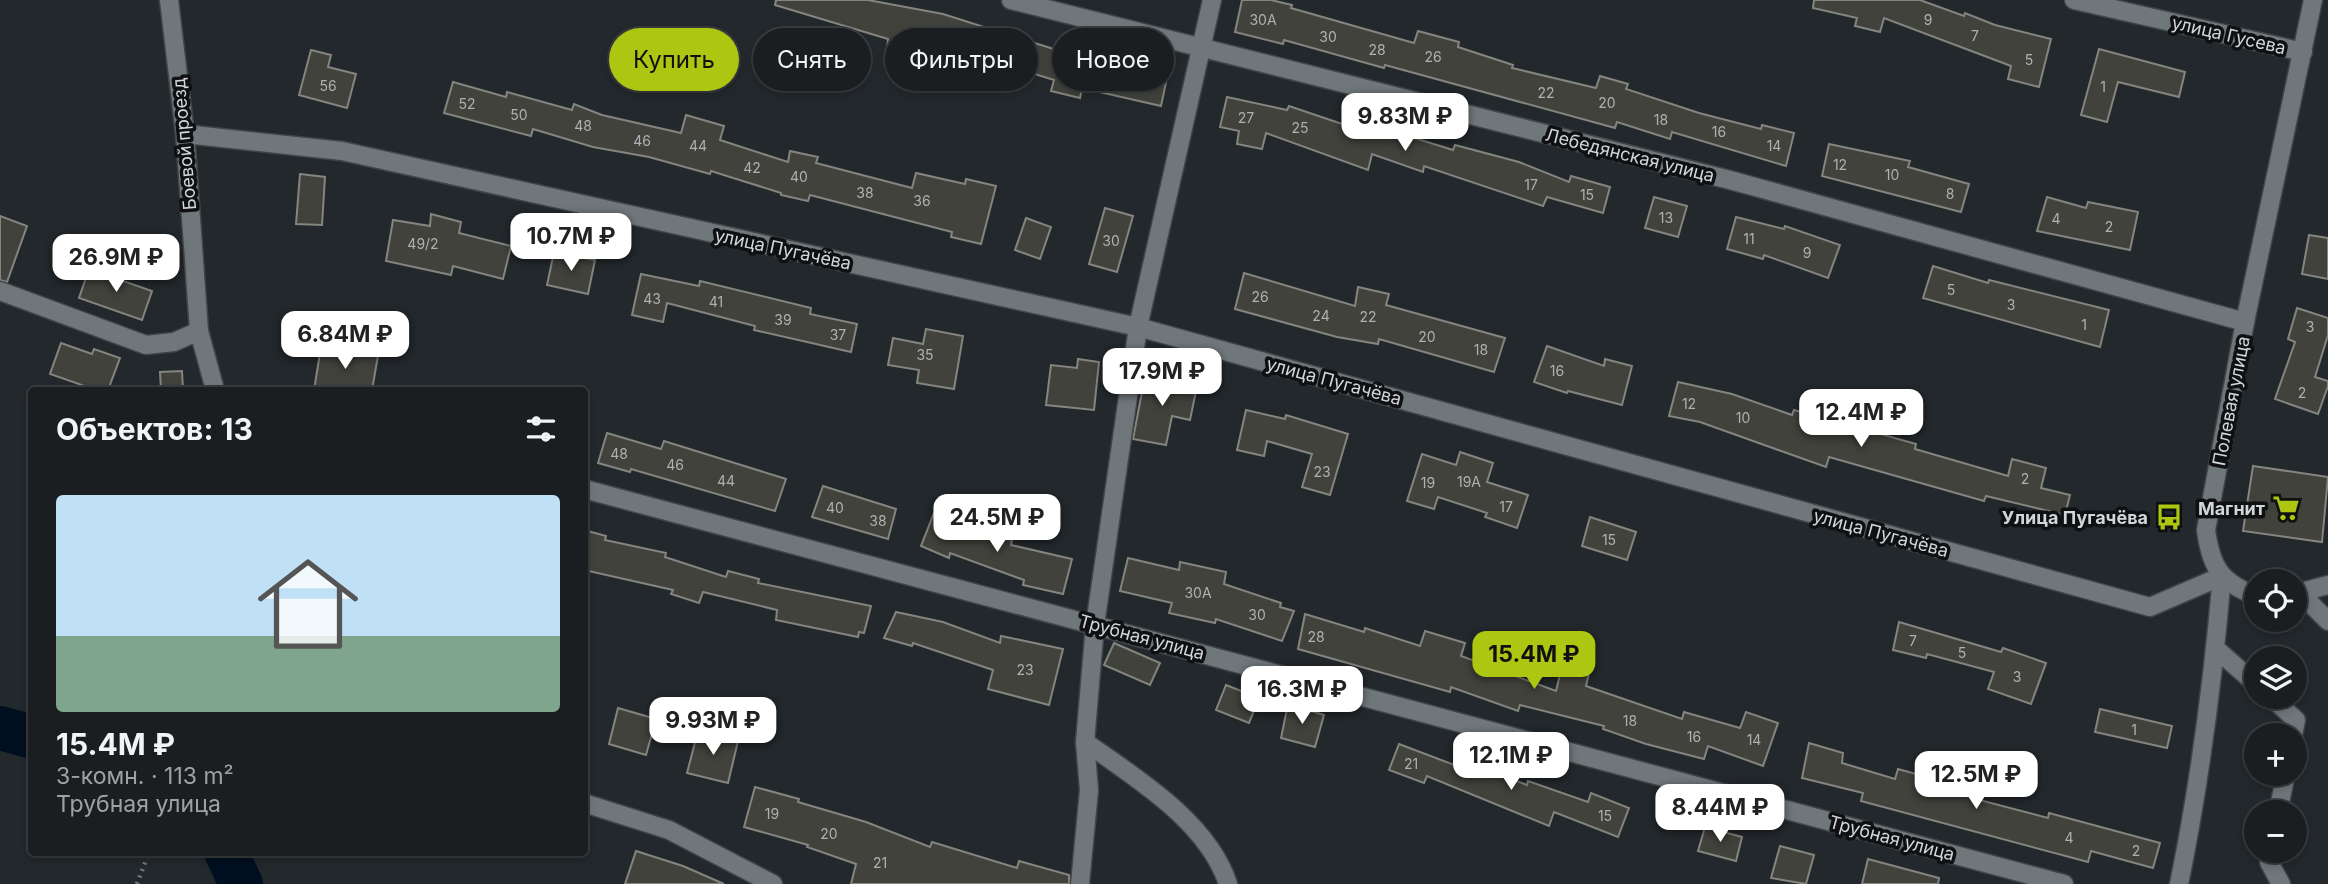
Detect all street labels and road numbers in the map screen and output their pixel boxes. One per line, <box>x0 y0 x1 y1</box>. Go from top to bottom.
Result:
street label: улица Гусева <box>2170 12 2288 58</box>
street label: Боевой проезд <box>168 77 200 211</box>
street label: Лебедянская улица <box>1543 124 1717 186</box>
street label: улица Пугачёва <box>713 224 853 274</box>
street label: Полевая улица <box>2208 334 2254 468</box>
street label: улица Пугачёва <box>1264 353 1404 409</box>
street label: улица Пугачёва <box>1811 505 1951 561</box>
street label: Трубная улица <box>1077 610 1207 664</box>
street label: Трубная улица <box>1827 811 1957 865</box>

